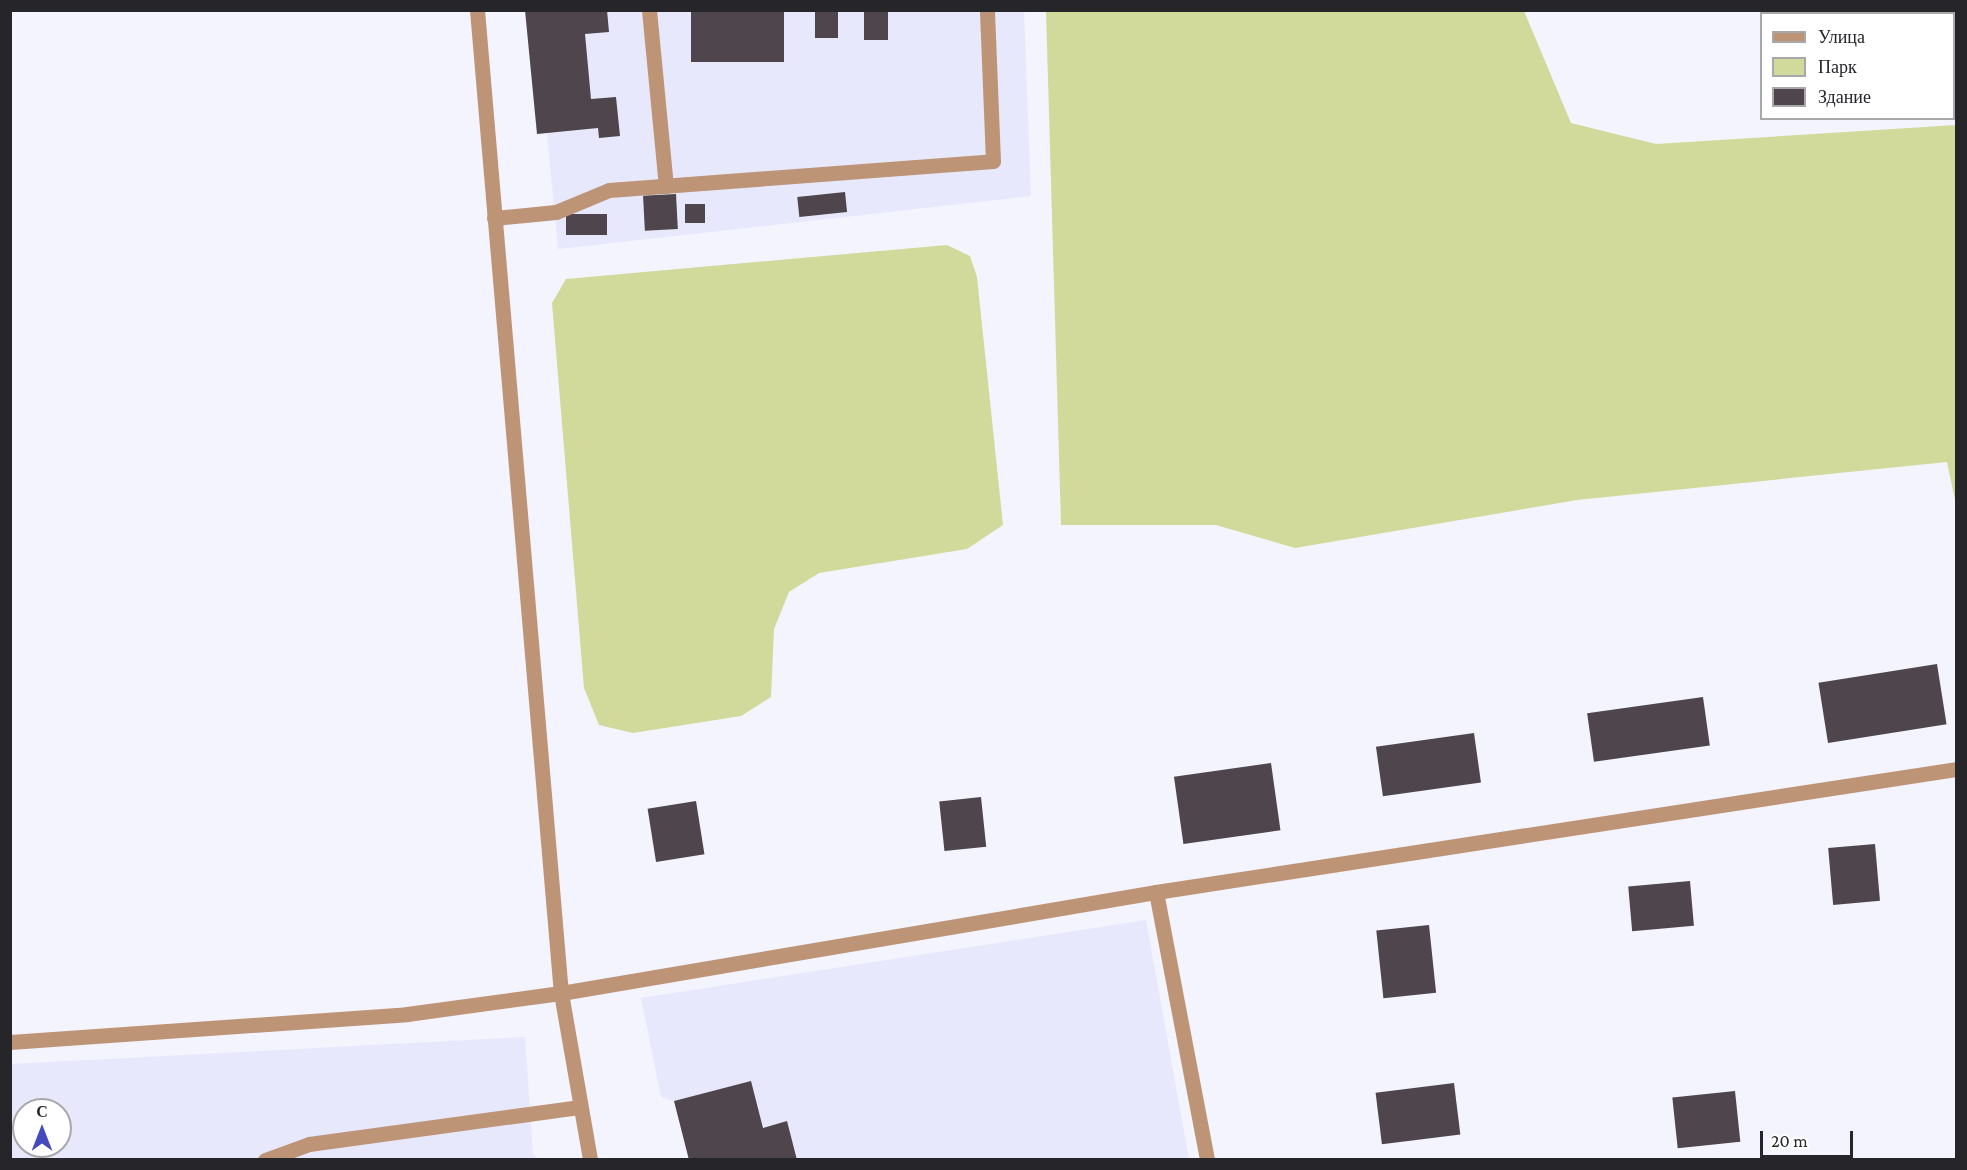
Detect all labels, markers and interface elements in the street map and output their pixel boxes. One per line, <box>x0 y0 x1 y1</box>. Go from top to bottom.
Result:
legend <box>1760 12 1955 120</box>
text: Улица <box>1818 27 1865 47</box>
text: Парк <box>1818 57 1857 77</box>
text: Здание <box>1818 87 1871 107</box>
north arrow <box>12 1098 72 1158</box>
text: С <box>36 1103 48 1120</box>
scale bar <box>1763 1119 1856 1157</box>
text: 20 m <box>1771 1131 1808 1151</box>

